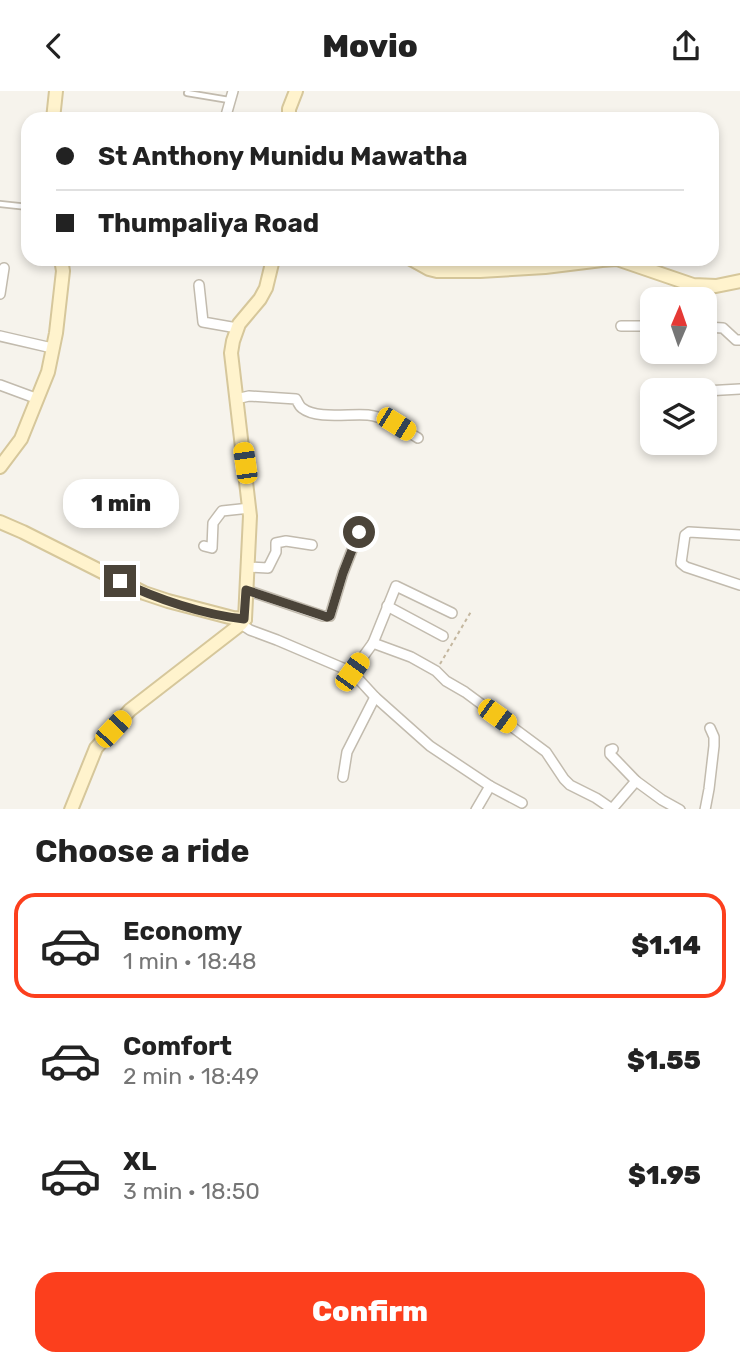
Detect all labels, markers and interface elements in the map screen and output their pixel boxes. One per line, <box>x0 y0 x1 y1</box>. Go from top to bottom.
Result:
icon: back <box>35 27 73 65</box>
text: Movio <box>322 27 418 65</box>
icon: share <box>667 27 705 65</box>
text: St Anthony Munidu Mawatha <box>98 141 468 172</box>
text: Thumpaliya Road <box>98 208 319 239</box>
north arrow <box>640 287 718 364</box>
map controls <box>640 287 717 455</box>
button: layers <box>640 378 717 455</box>
car <box>373 404 420 444</box>
car <box>232 441 259 485</box>
callout: 1 min <box>62 479 178 529</box>
text: 1 min <box>91 489 151 517</box>
route start <box>343 516 375 548</box>
route end <box>104 565 136 597</box>
car <box>332 649 373 695</box>
car <box>474 695 521 737</box>
car <box>91 706 136 752</box>
text: Choose a ride <box>35 832 249 870</box>
icon: car <box>39 914 102 977</box>
text: Economy <box>123 916 242 947</box>
text: $1.14 <box>631 930 701 961</box>
text: 1 min · 18:48 <box>123 947 257 975</box>
icon: car <box>39 1029 102 1092</box>
text: Comfort <box>123 1031 232 1062</box>
text: $1.55 <box>627 1045 701 1076</box>
text: 2 min · 18:49 <box>123 1062 259 1090</box>
icon: car <box>39 1144 102 1207</box>
text: XL <box>123 1146 156 1177</box>
text: $1.95 <box>628 1160 701 1191</box>
text: 3 min · 18:50 <box>123 1177 260 1205</box>
button: Confirm <box>35 1272 705 1352</box>

